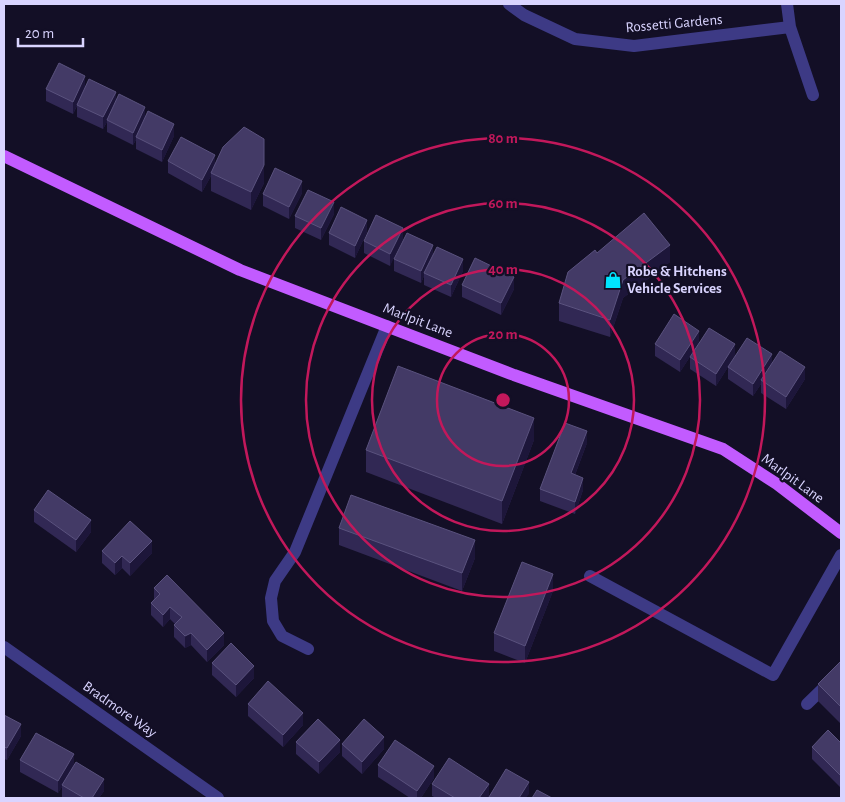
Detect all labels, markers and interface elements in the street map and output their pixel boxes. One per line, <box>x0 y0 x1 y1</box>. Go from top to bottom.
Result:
street label: Rossetti Gardens <box>625 12 723 35</box>
scale bar <box>18 15 82 47</box>
text: 20 m <box>25 26 54 41</box>
text: 80 m <box>488 131 518 146</box>
text: 60 m <box>488 196 518 211</box>
text: 40 m <box>488 262 518 277</box>
place label: Robe & Hitchens Vehicle Services <box>627 264 727 296</box>
shop icon: Robe & Hitchens Vehicle Services <box>603 270 623 290</box>
street label: Marlpit Lane <box>381 300 455 341</box>
text: 20 m <box>488 327 518 342</box>
centre of rings <box>494 391 512 409</box>
street label: Marlpit Lane <box>759 451 827 506</box>
street label: Bradmore Way <box>80 678 160 741</box>

